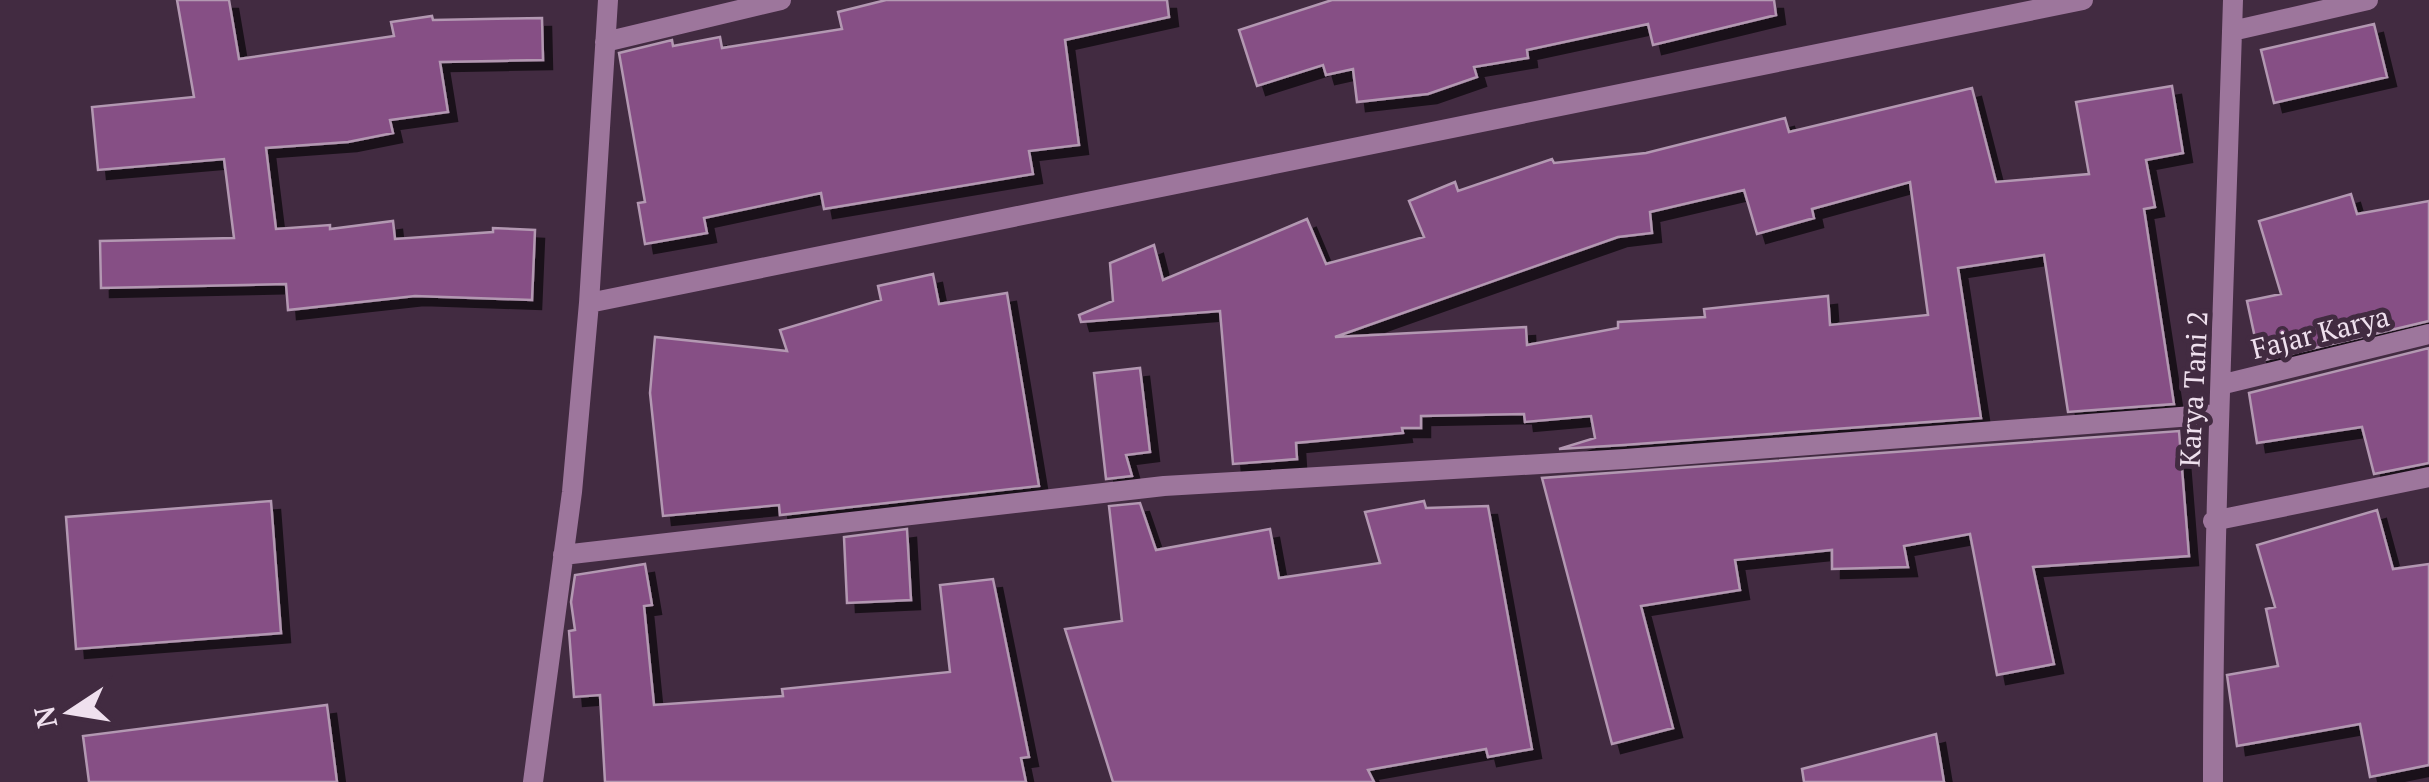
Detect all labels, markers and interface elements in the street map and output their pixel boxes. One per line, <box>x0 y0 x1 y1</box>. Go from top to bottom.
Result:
street label: Fajar Karya <box>2247 297 2393 367</box>
street label: Karya Tani 2 <box>2170 310 2216 468</box>
north arrow <box>20 662 120 762</box>
text: N <box>25 703 65 732</box>

